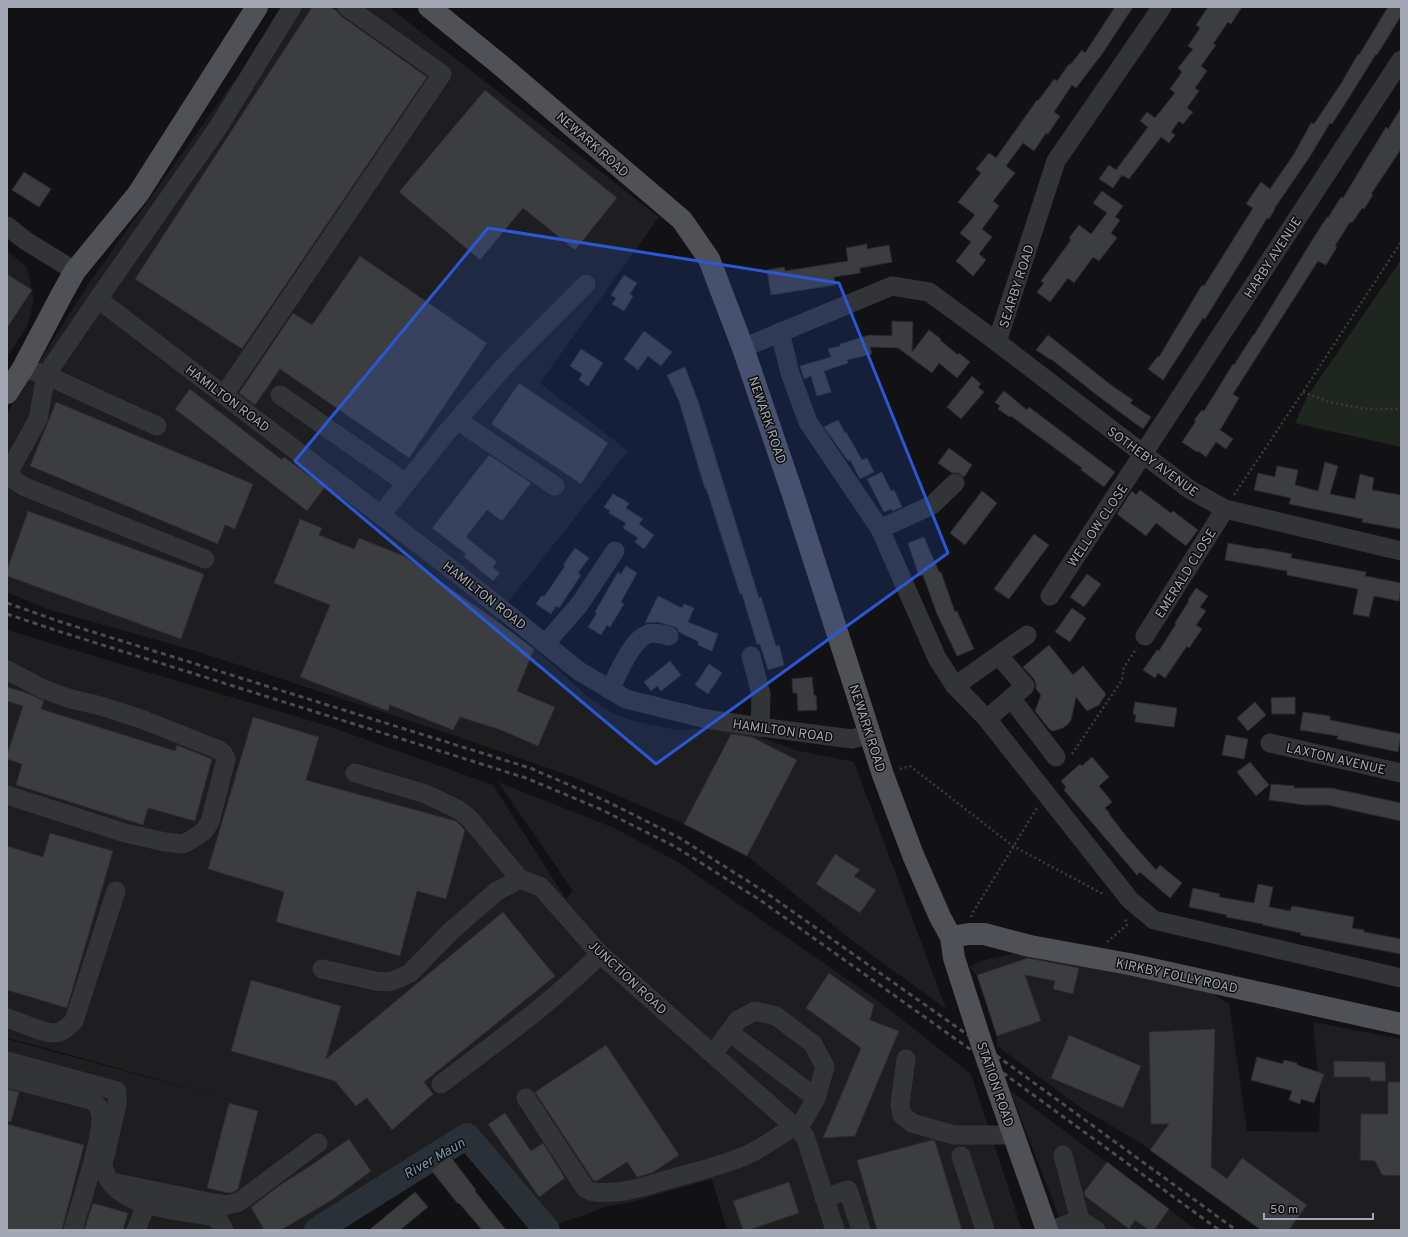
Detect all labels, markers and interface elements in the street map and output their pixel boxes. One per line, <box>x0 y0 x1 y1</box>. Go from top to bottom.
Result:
street label: NEWARK ROAD <box>552 110 631 181</box>
street label: HARBY AVENUE <box>1241 214 1306 302</box>
street label: SEARBY ROAD <box>997 243 1039 330</box>
street label: HAMILTON ROAD <box>182 363 272 436</box>
street label: NEWARK ROAD <box>744 375 788 466</box>
street label: SOTHEBY AVENUE <box>1103 424 1200 501</box>
street label: WELLOW CLOSE <box>1065 482 1132 571</box>
street label: EMERALD CLOSE <box>1153 526 1221 622</box>
street label: HAMILTON ROAD <box>439 559 529 634</box>
street label: NEWARK ROAD <box>844 683 888 774</box>
street label: HAMILTON ROAD <box>731 717 834 747</box>
street label: LAXTON AVENUE <box>1284 741 1387 779</box>
street label: JUNCTION ROAD <box>584 938 669 1019</box>
street label: KIRKBY FOLLY ROAD <box>1114 956 1239 998</box>
street label: STATION ROAD <box>972 1040 1016 1129</box>
water label: River Maun <box>401 1135 469 1184</box>
scale bar <box>1264 1195 1373 1221</box>
text: 50 m <box>1270 1202 1298 1218</box>

